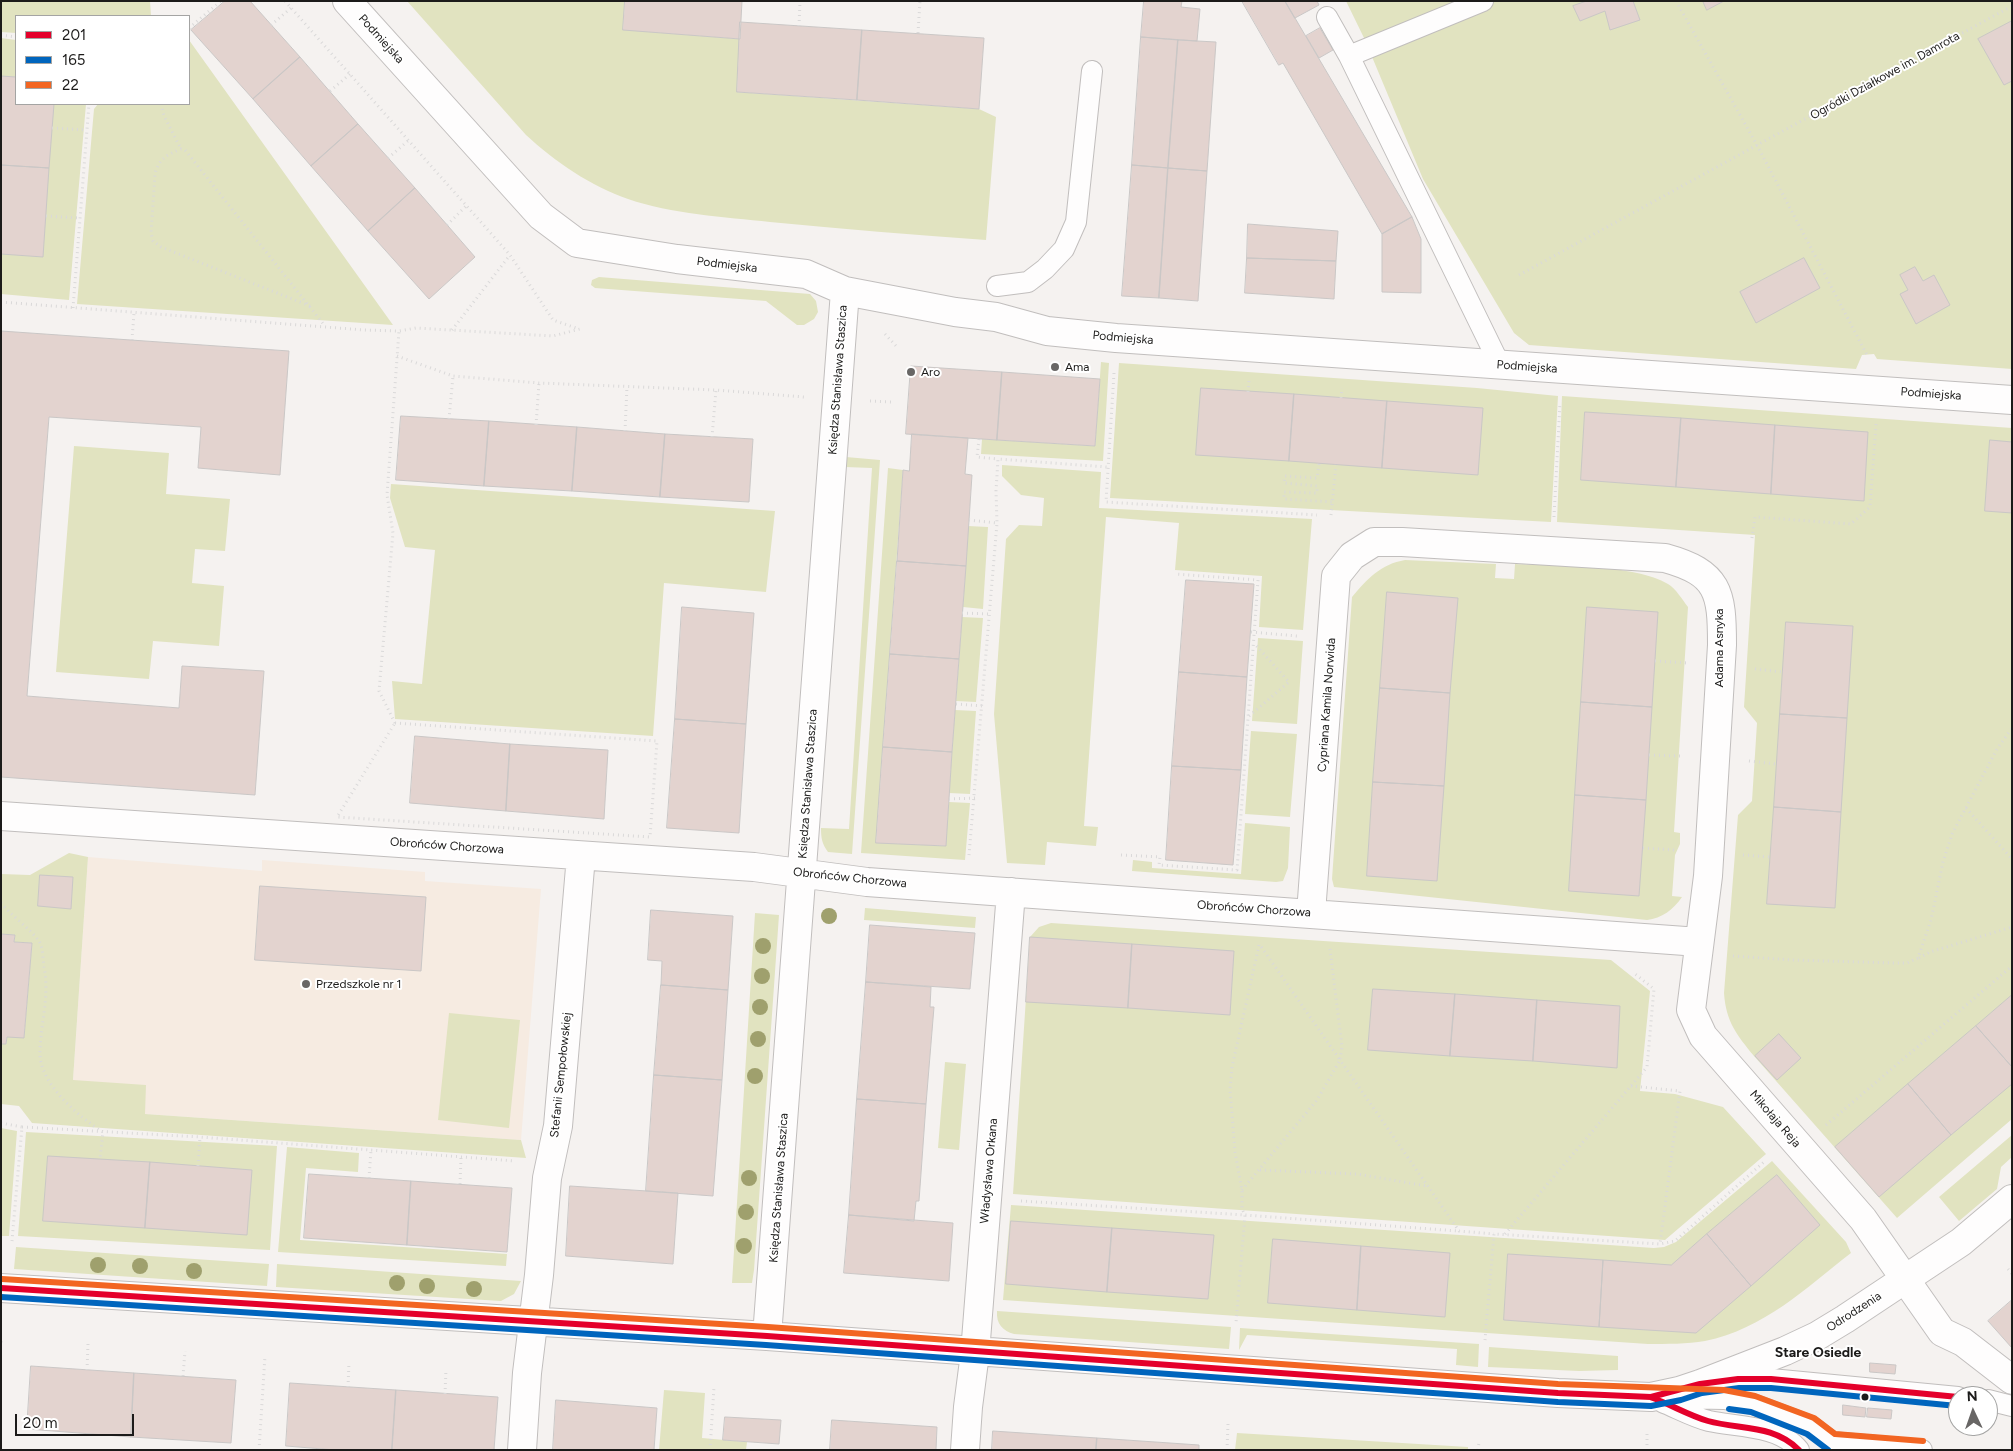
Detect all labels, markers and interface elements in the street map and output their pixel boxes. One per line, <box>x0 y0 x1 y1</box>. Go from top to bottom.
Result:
street label: Podmiejska <box>355 12 407 66</box>
legend <box>15 15 190 105</box>
text: 201 <box>62 26 86 44</box>
street label: Ogródki Działkowe im. Damrota <box>1808 29 1962 123</box>
text: 165 <box>62 51 85 69</box>
text: 22 <box>62 76 79 94</box>
street label: Podmiejska <box>696 254 758 276</box>
street label: Księdza Stanisława Staszica <box>826 305 850 455</box>
street label: Podmiejska <box>1092 328 1154 348</box>
street label: Podmiejska <box>1496 358 1558 376</box>
place label: Ama <box>1065 360 1089 374</box>
marker: Ama <box>1049 361 1061 373</box>
place label: Aro <box>921 365 940 379</box>
marker: Aro <box>905 366 917 378</box>
street label: Podmiejska <box>1900 385 1962 403</box>
street label: Adama Asnyka <box>1712 609 1726 687</box>
street label: Cypriana Kamila Norwida <box>1315 637 1339 773</box>
street label: Księdza Stanisława Staszica <box>796 709 820 859</box>
street label: Obrońców Chorzowa <box>390 835 504 857</box>
street label: Obrońców Chorzowa <box>792 865 908 891</box>
street label: Obrońców Chorzowa <box>1197 898 1311 920</box>
place label: Przedszkole nr 1 <box>316 977 401 991</box>
marker: Przedszkole nr 1 <box>300 978 312 990</box>
street label: Stefanii Sempołowskiej <box>547 1012 575 1138</box>
street label: Mikołaja Reja <box>1746 1088 1804 1150</box>
street label: Księdza Stanisława Staszica <box>767 1113 791 1263</box>
street label: Władysława Orkana <box>977 1118 1001 1224</box>
street label: Odrodzenia <box>1824 1289 1884 1335</box>
district label: Stare Osiedle <box>1775 1345 1861 1361</box>
north arrow <box>1948 1386 1998 1436</box>
text: N <box>1966 1388 1978 1405</box>
unlabelled marker <box>1860 1392 1870 1402</box>
scale bar <box>18 1404 136 1436</box>
text: 20 m <box>23 1414 57 1432</box>

